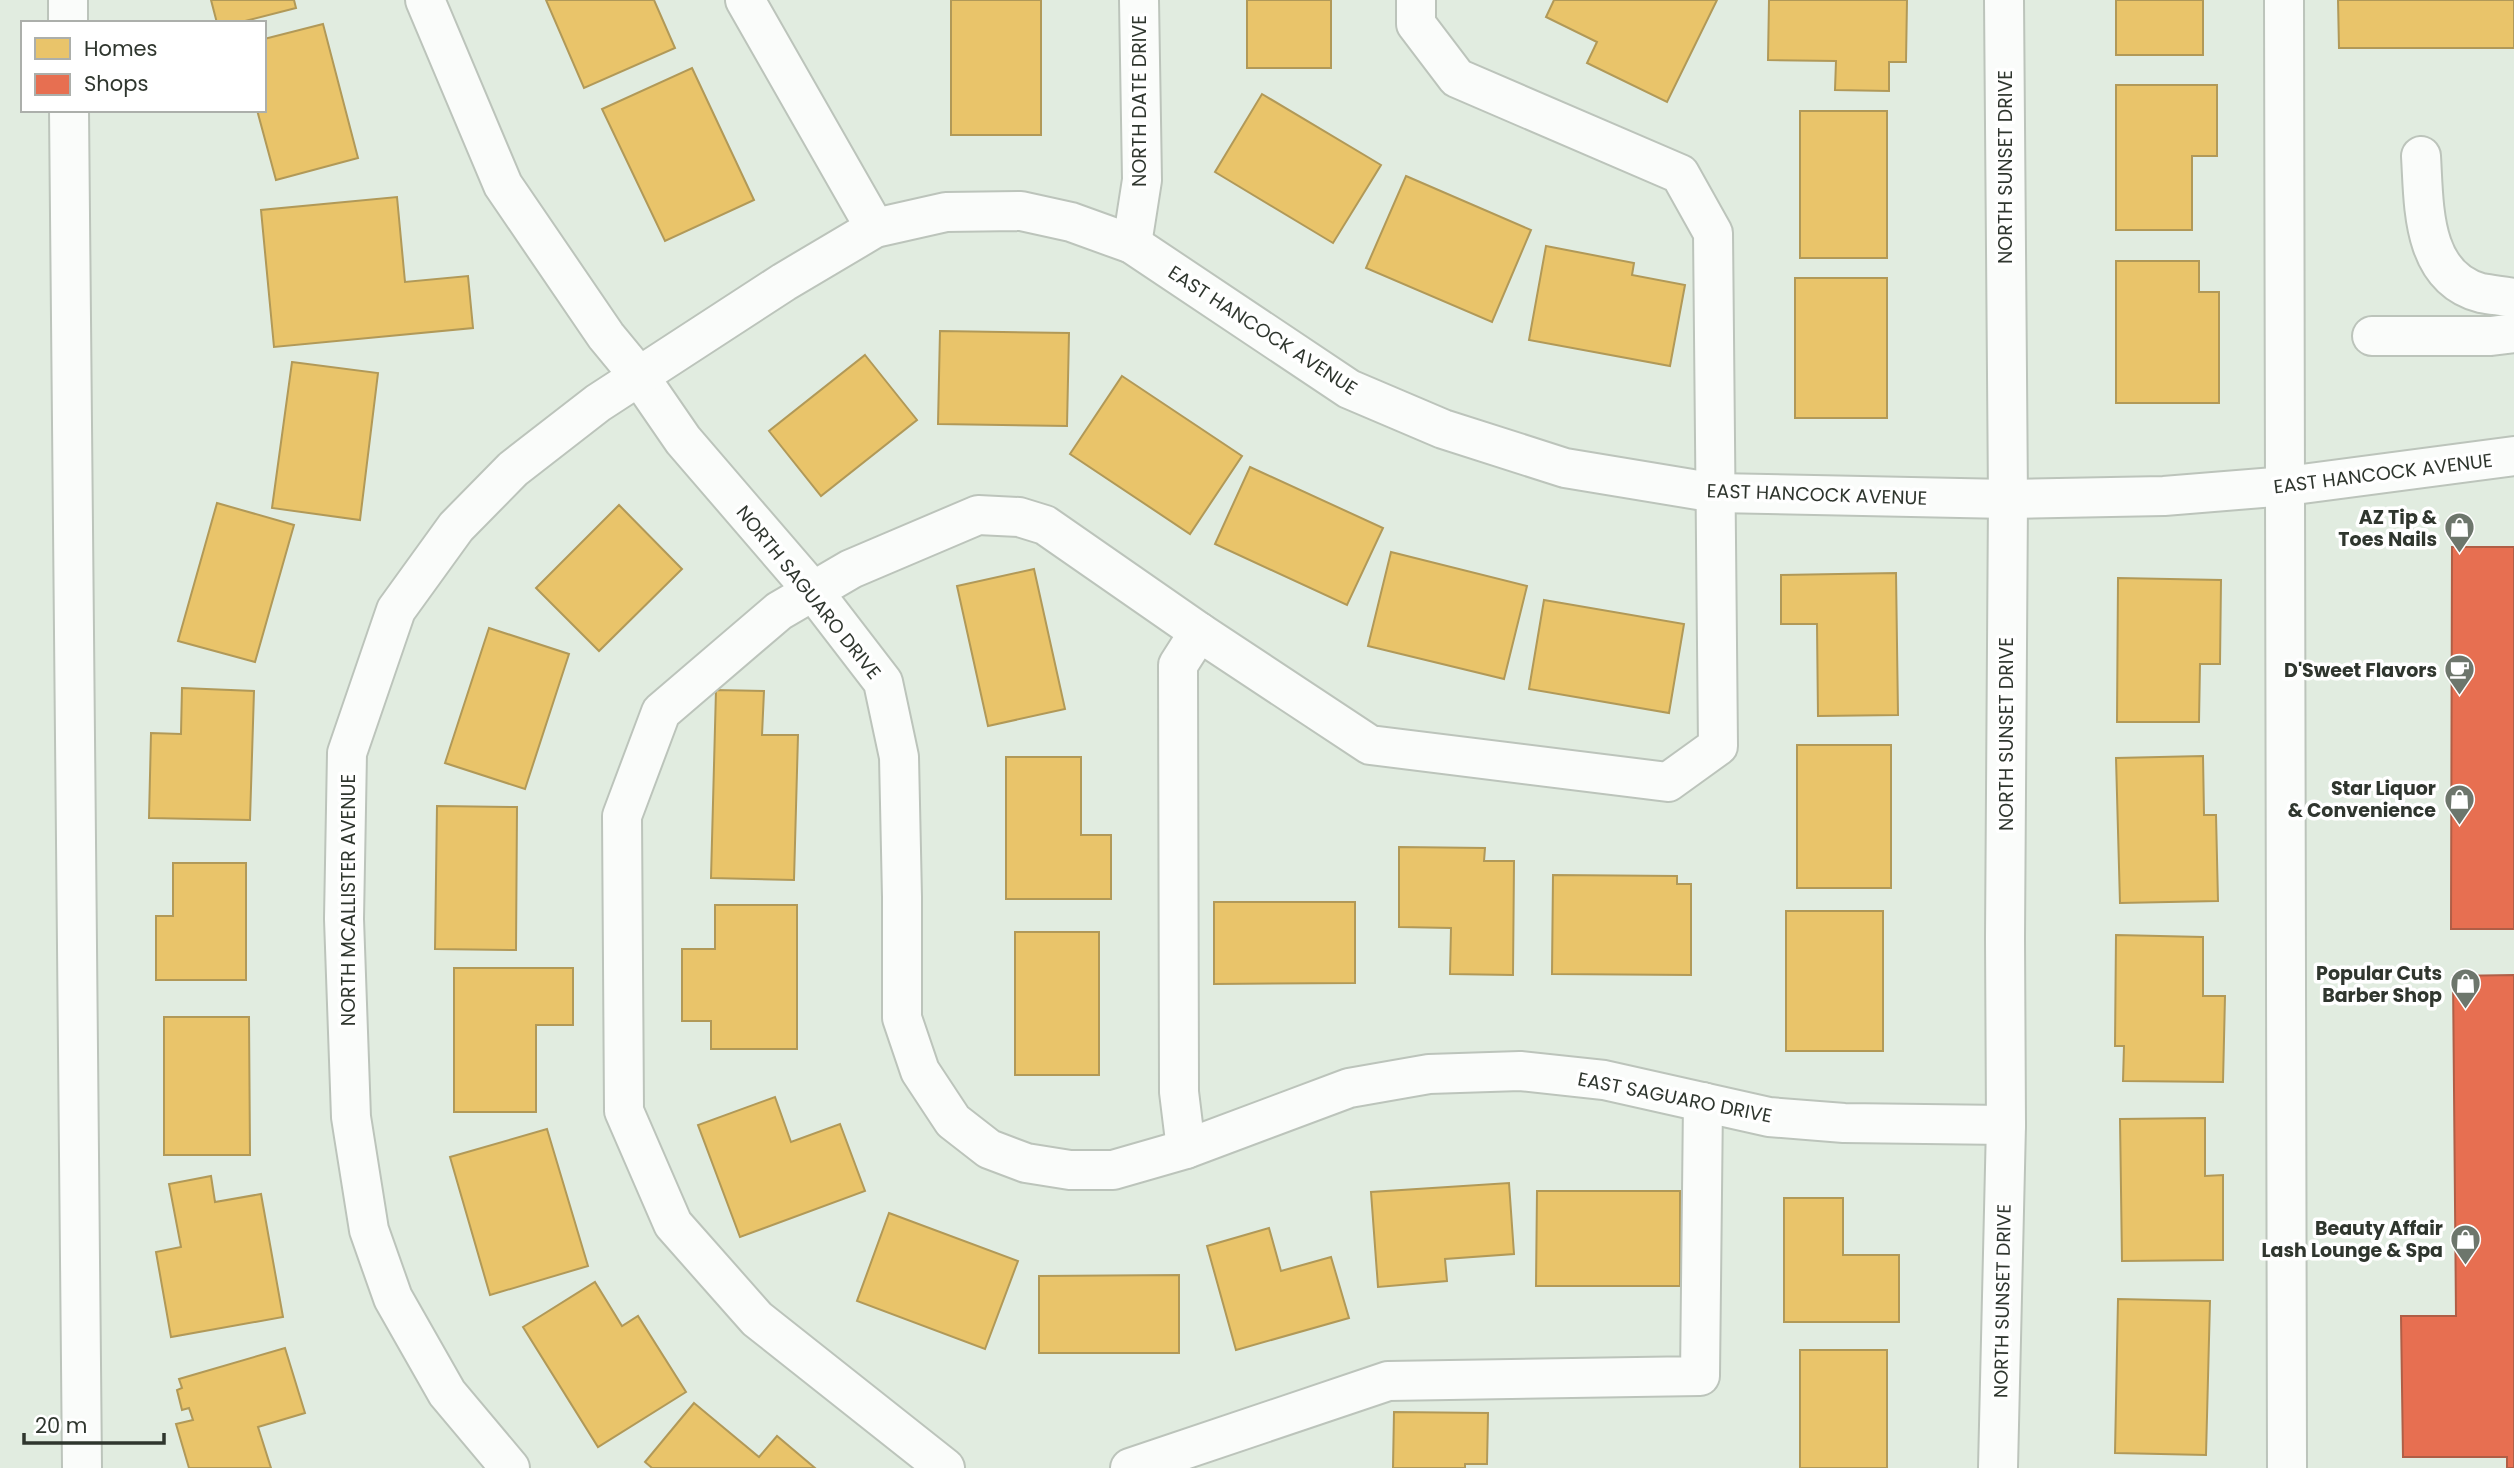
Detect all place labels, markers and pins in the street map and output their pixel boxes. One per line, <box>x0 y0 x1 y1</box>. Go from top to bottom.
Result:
place label: AZ Tip & Toes Nails <box>2338 504 2438 553</box>
shop icon: AZ Tip & Toes Nails <box>2443 511 2477 555</box>
cafe icon: D'Sweet Flavors <box>2443 653 2477 697</box>
place label: D'Sweet Flavors <box>2284 657 2437 684</box>
place label: Star Liquor & Convenience <box>2288 775 2436 824</box>
shop icon: Star Liquor & Convenience <box>2442 782 2476 826</box>
place label: Popular Cuts Barber Shop <box>2316 960 2442 1009</box>
shop icon: Popular Cuts Barber Shop <box>2448 967 2482 1011</box>
place label: Beauty Affair Lash Lounge & Spa <box>2262 1215 2443 1264</box>
shop icon: Beauty Affair Lash Lounge & Spa <box>2449 1222 2483 1266</box>

